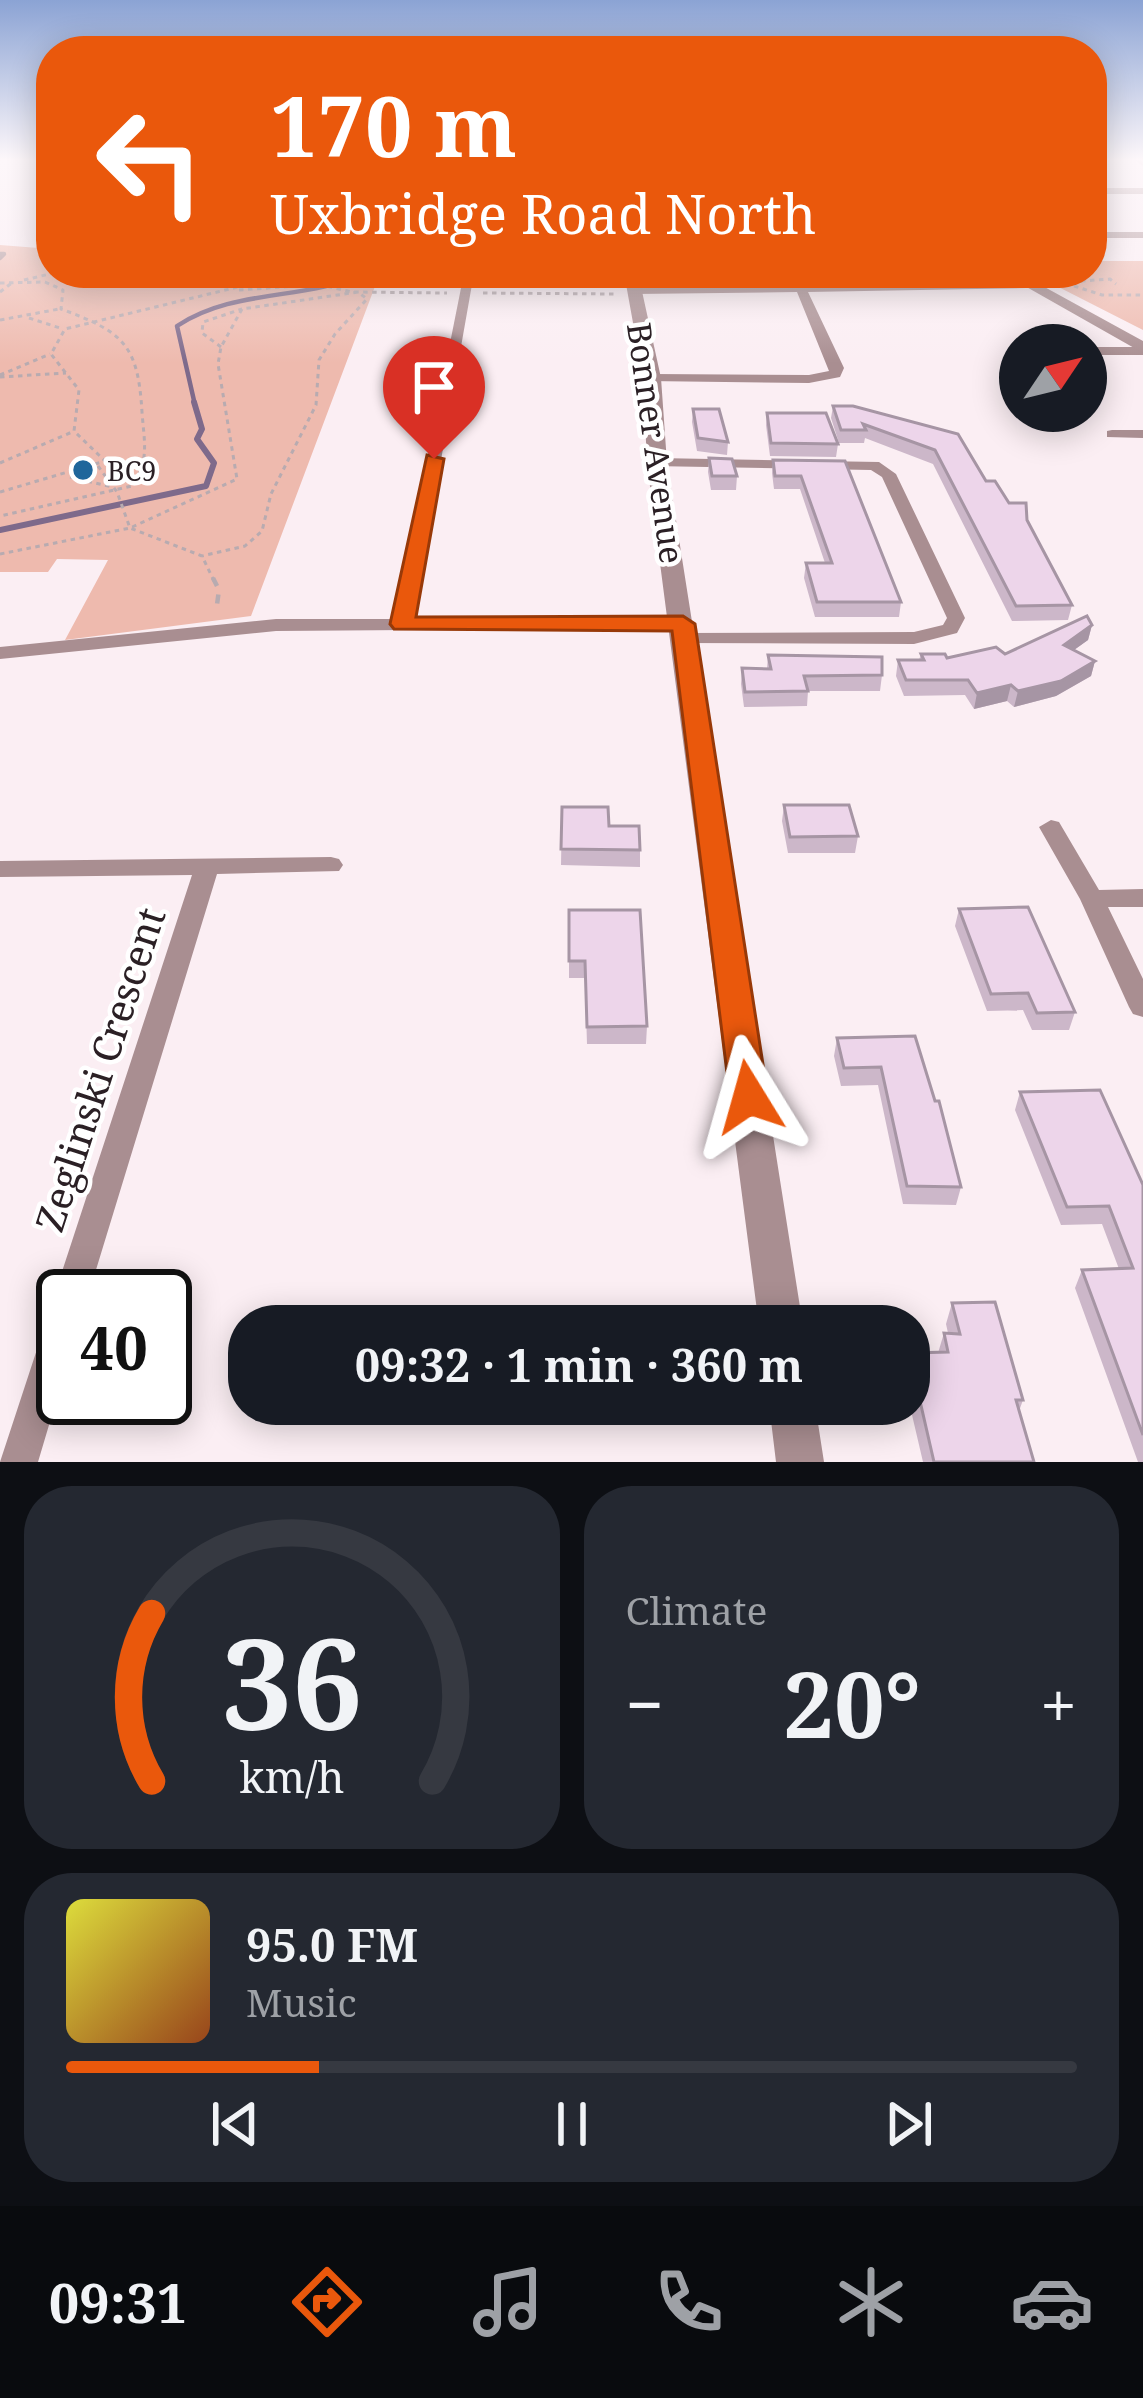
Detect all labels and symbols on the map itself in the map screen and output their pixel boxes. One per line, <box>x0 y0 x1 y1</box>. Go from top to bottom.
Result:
street label: Bonner Avenue <box>617 320 695 566</box>
north arrow <box>999 324 1107 432</box>
pin <box>383 336 485 459</box>
place label: BC9 <box>107 452 156 489</box>
marker: BC9 <box>70 457 96 483</box>
street label: Zeglinski Crescent <box>22 900 176 1238</box>
position arrow <box>686 1034 812 1160</box>
speed limit sign: 40 <box>36 1269 192 1425</box>

